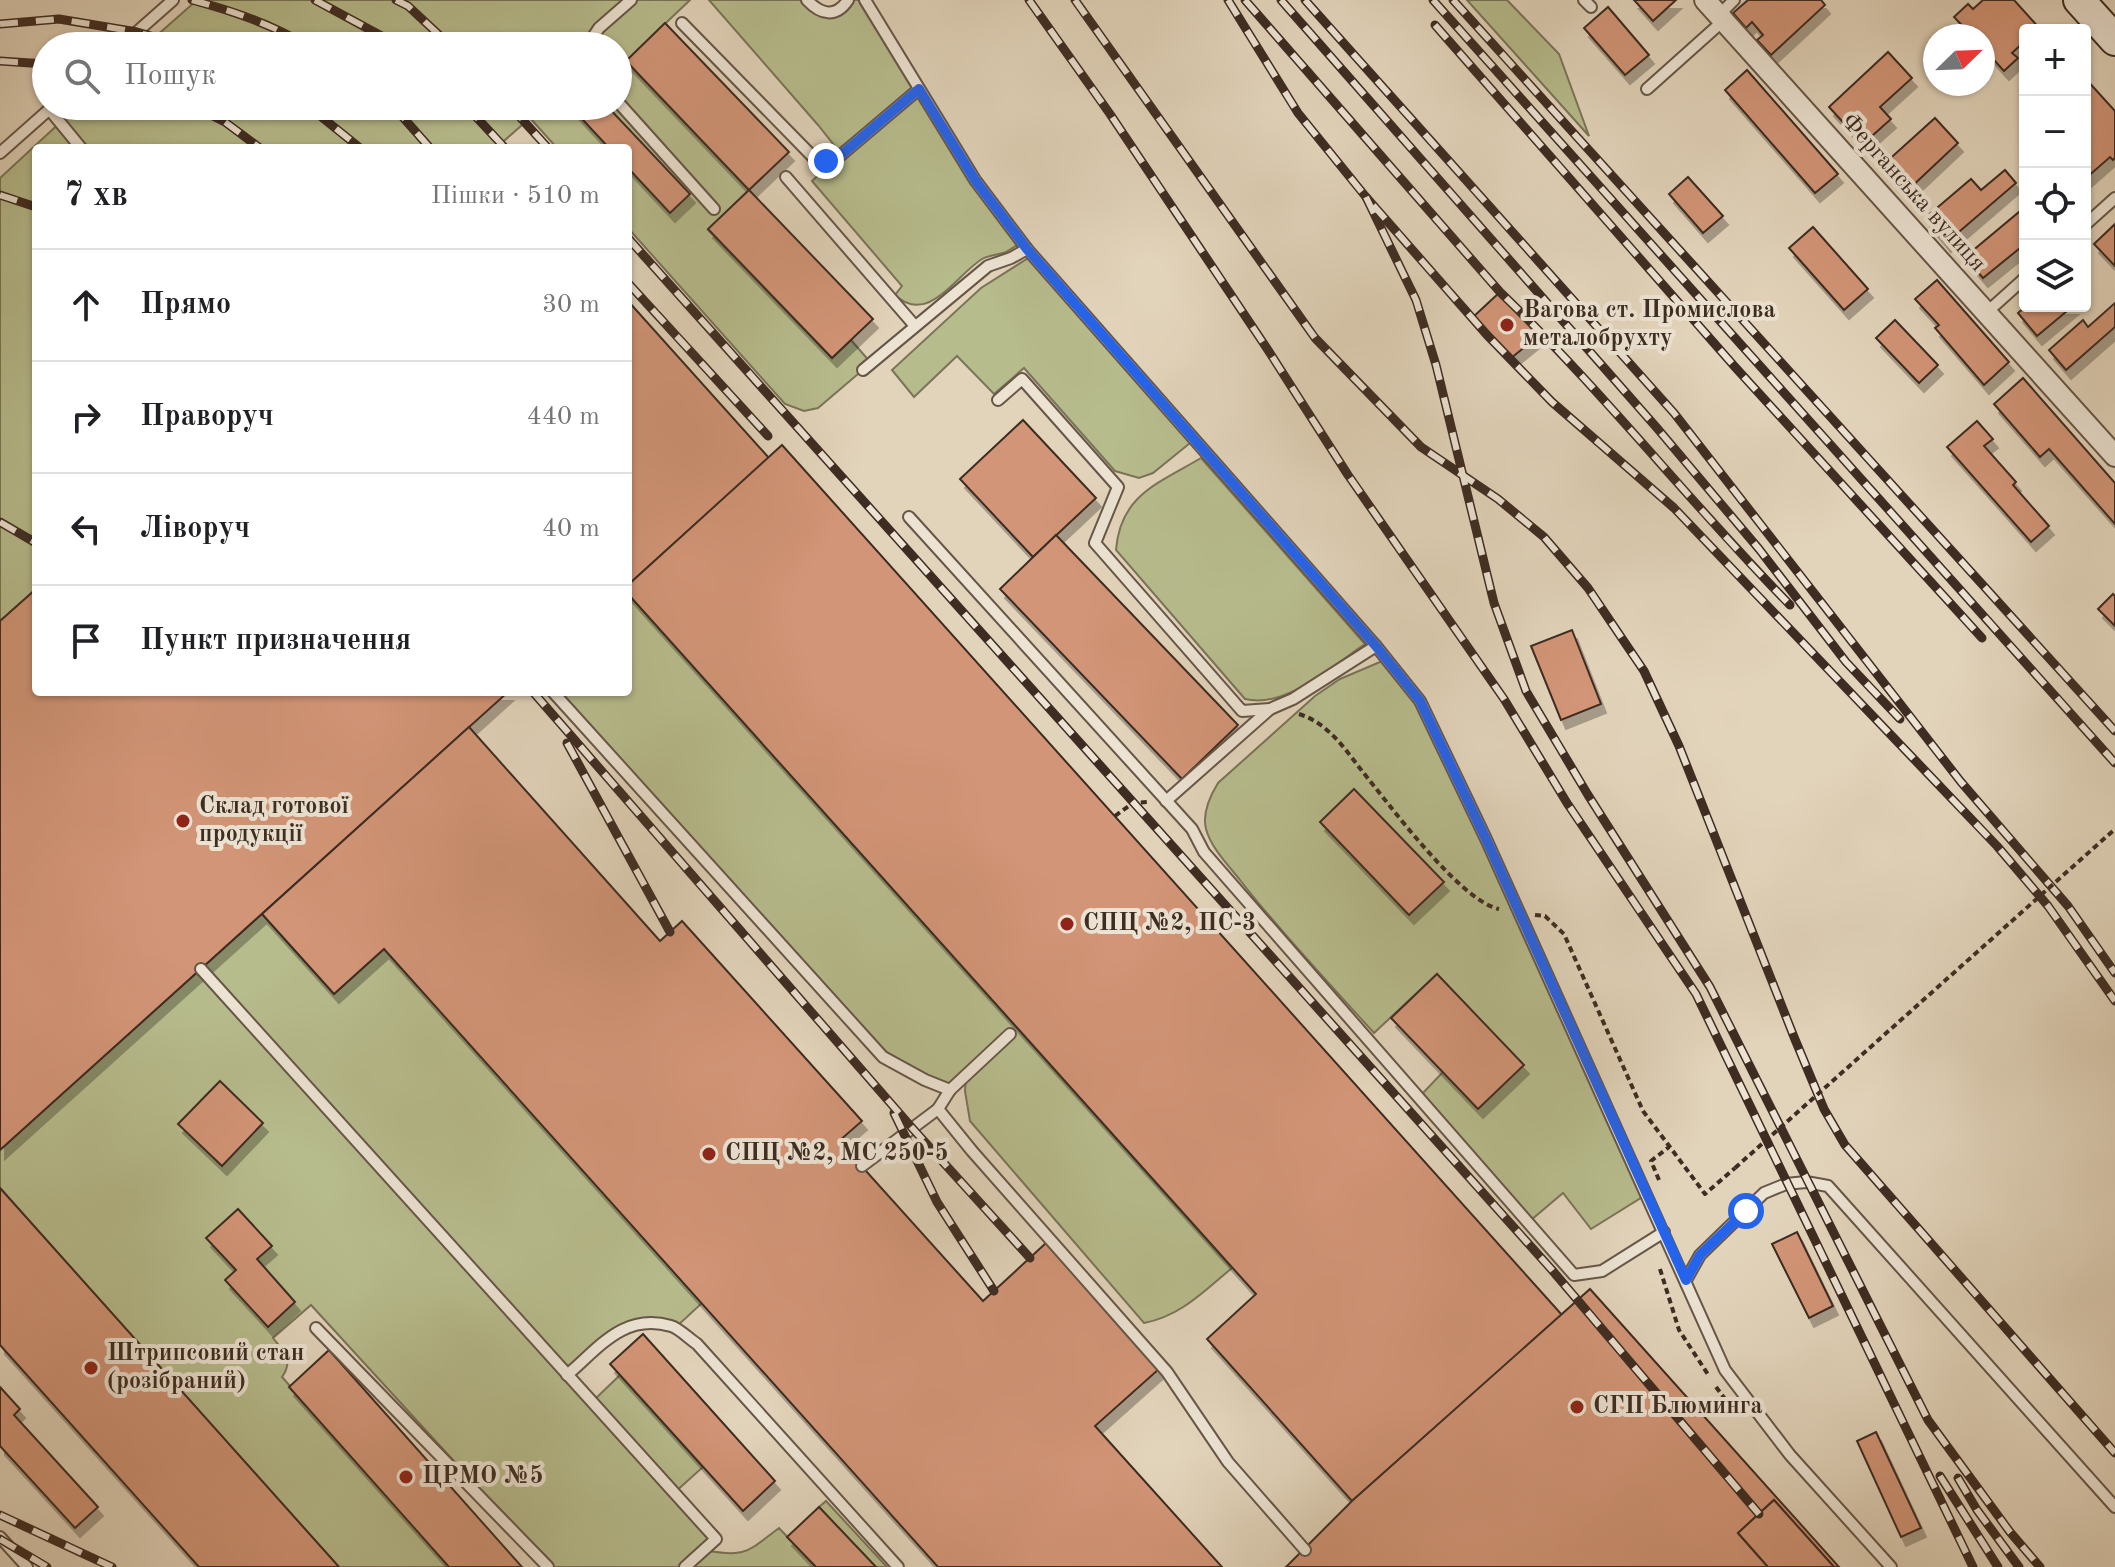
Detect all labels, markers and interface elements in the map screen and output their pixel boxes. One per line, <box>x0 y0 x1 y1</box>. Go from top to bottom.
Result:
north arrow <box>1923 24 1995 96</box>
map controls <box>2019 24 2091 312</box>
button: + <box>2019 24 2091 96</box>
search box <box>32 32 632 120</box>
icon: search <box>60 54 104 98</box>
text: Пошук <box>124 61 216 91</box>
button: − <box>2019 96 2091 168</box>
street label: Ферганська вулиця <box>1836 110 1990 276</box>
route end <box>808 143 844 179</box>
button: locate <box>2019 168 2091 240</box>
text: 7 хв <box>64 179 128 213</box>
text: Пішки · 510 m <box>431 183 600 209</box>
button: layers <box>2019 240 2091 312</box>
icon: ahead <box>64 283 108 327</box>
text: Прямо <box>140 290 231 320</box>
text: 30 m <box>542 292 600 318</box>
place label: Вагова ст. Промислова металобрухту <box>1523 299 1776 351</box>
marker: Вагова ст. Промислова металобрухту <box>1498 316 1516 334</box>
icon: right <box>64 395 108 439</box>
text: Праворуч <box>140 402 274 432</box>
text: 440 m <box>527 404 600 430</box>
icon: left <box>64 507 108 551</box>
text: Ліворуч <box>140 514 250 544</box>
text: 40 m <box>542 516 600 542</box>
icon: arrive <box>64 619 108 663</box>
text: Пункт призначення <box>140 626 411 656</box>
place label: Склад готової продукції <box>199 795 349 847</box>
marker: Склад готової продукції <box>174 812 192 830</box>
place label: СПЦ №2, ПС-3 <box>1083 912 1256 936</box>
marker: СПЦ №2, ПС-3 <box>1058 915 1076 933</box>
place label: СПЦ №2, МС 250-5 <box>725 1141 948 1166</box>
marker: СПЦ №2, МС 250-5 <box>700 1145 718 1163</box>
route start <box>1728 1193 1764 1229</box>
place label: Штрипсовий стан (розібраний) <box>107 1342 304 1394</box>
marker: Штрипсовий стан (розібраний) <box>82 1359 100 1377</box>
place label: СГП Блюминга <box>1593 1395 1763 1419</box>
marker: СГП Блюминга <box>1568 1398 1586 1416</box>
place label: ЦРМО №5 <box>422 1464 543 1489</box>
marker: ЦРМО №5 <box>397 1468 415 1486</box>

